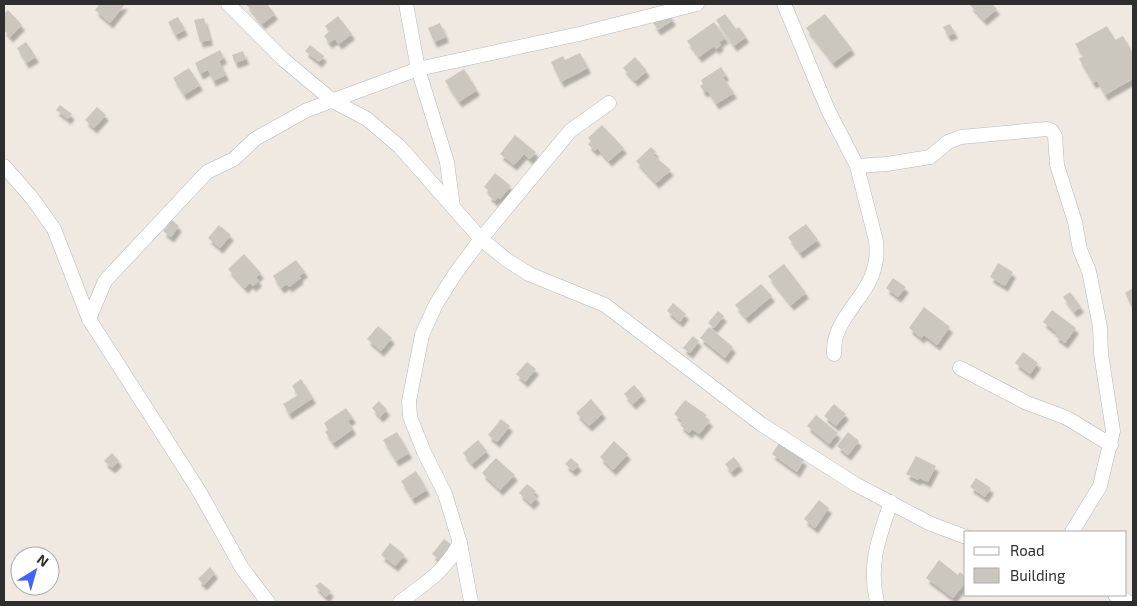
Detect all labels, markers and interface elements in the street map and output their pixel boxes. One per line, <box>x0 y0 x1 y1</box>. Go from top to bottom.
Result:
legend <box>964 531 1127 596</box>
text: Road <box>1010 541 1045 559</box>
north arrow <box>10 546 60 596</box>
text: N <box>34 550 52 570</box>
text: Building <box>1010 566 1066 584</box>

